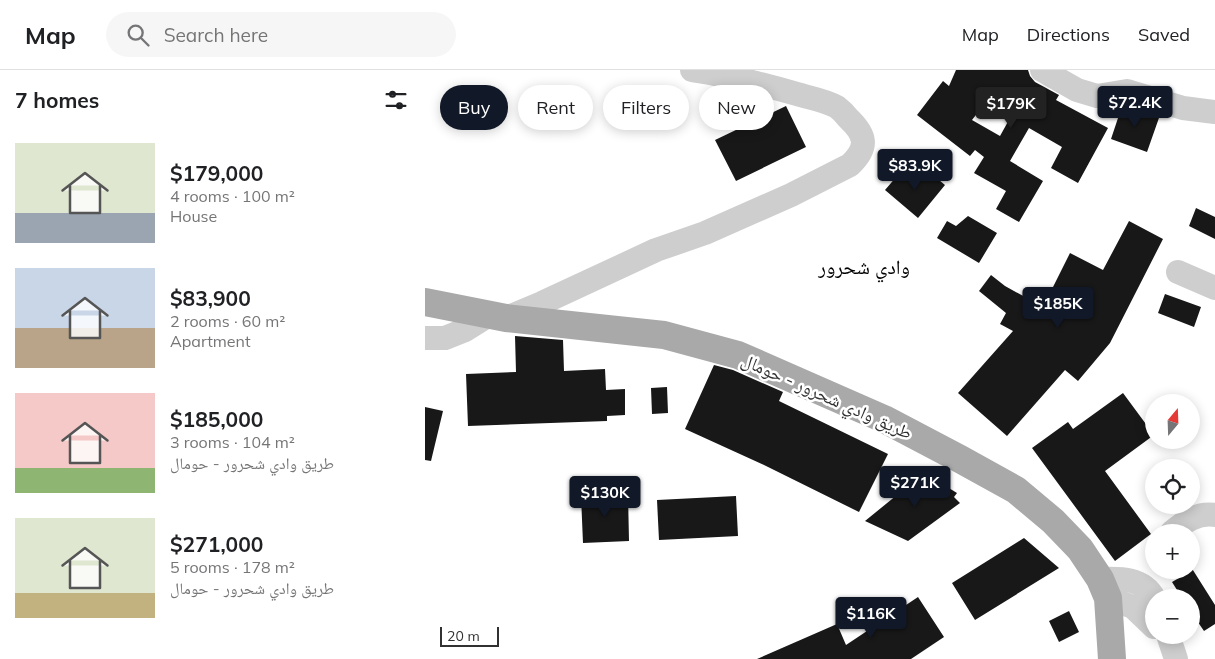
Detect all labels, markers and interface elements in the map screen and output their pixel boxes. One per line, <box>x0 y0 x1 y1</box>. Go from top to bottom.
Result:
search box <box>106 12 456 57</box>
text: Map <box>25 20 76 50</box>
icon: search <box>124 21 152 49</box>
text: Search here <box>164 23 268 47</box>
text: Map <box>962 23 999 46</box>
text: Directions <box>1027 23 1110 46</box>
text: Saved <box>1138 23 1190 46</box>
chip: Buy <box>440 85 508 130</box>
chip: Rent <box>518 85 593 130</box>
chip: Filters <box>603 85 689 130</box>
chip: New <box>699 85 774 130</box>
pin: $72.4K <box>1094 85 1176 128</box>
icon: filters <box>382 86 410 114</box>
text: 7 homes <box>15 87 99 113</box>
pin: $179K <box>976 87 1046 129</box>
text: $72.4K <box>1108 92 1162 112</box>
text: $179K <box>986 93 1036 113</box>
pin: $83.9K <box>874 148 956 191</box>
text: $83.9K <box>888 155 942 175</box>
text: $179,000 <box>170 160 263 186</box>
icon: home <box>55 163 115 223</box>
text: 4 rooms · 100 m² <box>170 186 295 206</box>
text: House <box>170 206 217 226</box>
district label: وادي شحرور <box>817 254 910 283</box>
text: $83,900 <box>170 285 251 311</box>
pin: $185K <box>1023 286 1093 329</box>
icon: home <box>55 288 115 348</box>
text: $185K <box>1033 293 1083 313</box>
text: 2 rooms · 60 m² <box>170 311 285 331</box>
text: Apartment <box>170 331 251 351</box>
street label: طريق وادي شحرور - حومال <box>737 348 916 447</box>
north arrow <box>1145 394 1200 449</box>
map controls <box>1145 394 1200 644</box>
text: $185,000 <box>170 406 263 432</box>
icon: home <box>55 413 115 473</box>
text: 3 rooms · 104 m² <box>170 432 295 452</box>
text: طريق وادي شحرور - حومال <box>170 453 334 473</box>
button: locate <box>1145 459 1200 514</box>
pin: $271K <box>880 466 950 508</box>
text: $271K <box>890 472 940 492</box>
pin: $130K <box>570 476 640 518</box>
text: $130K <box>580 482 630 502</box>
button: + <box>1145 524 1200 579</box>
text: $271,000 <box>170 531 263 557</box>
icon: home <box>55 538 115 598</box>
text: 5 rooms · 178 m² <box>170 557 295 577</box>
text: طريق وادي شحرور - حومال <box>170 578 334 598</box>
button: − <box>1145 589 1200 644</box>
pin: $116K <box>836 596 906 639</box>
text: $116K <box>846 603 896 623</box>
scale bar <box>440 624 499 647</box>
text: 20 m <box>447 627 480 645</box>

